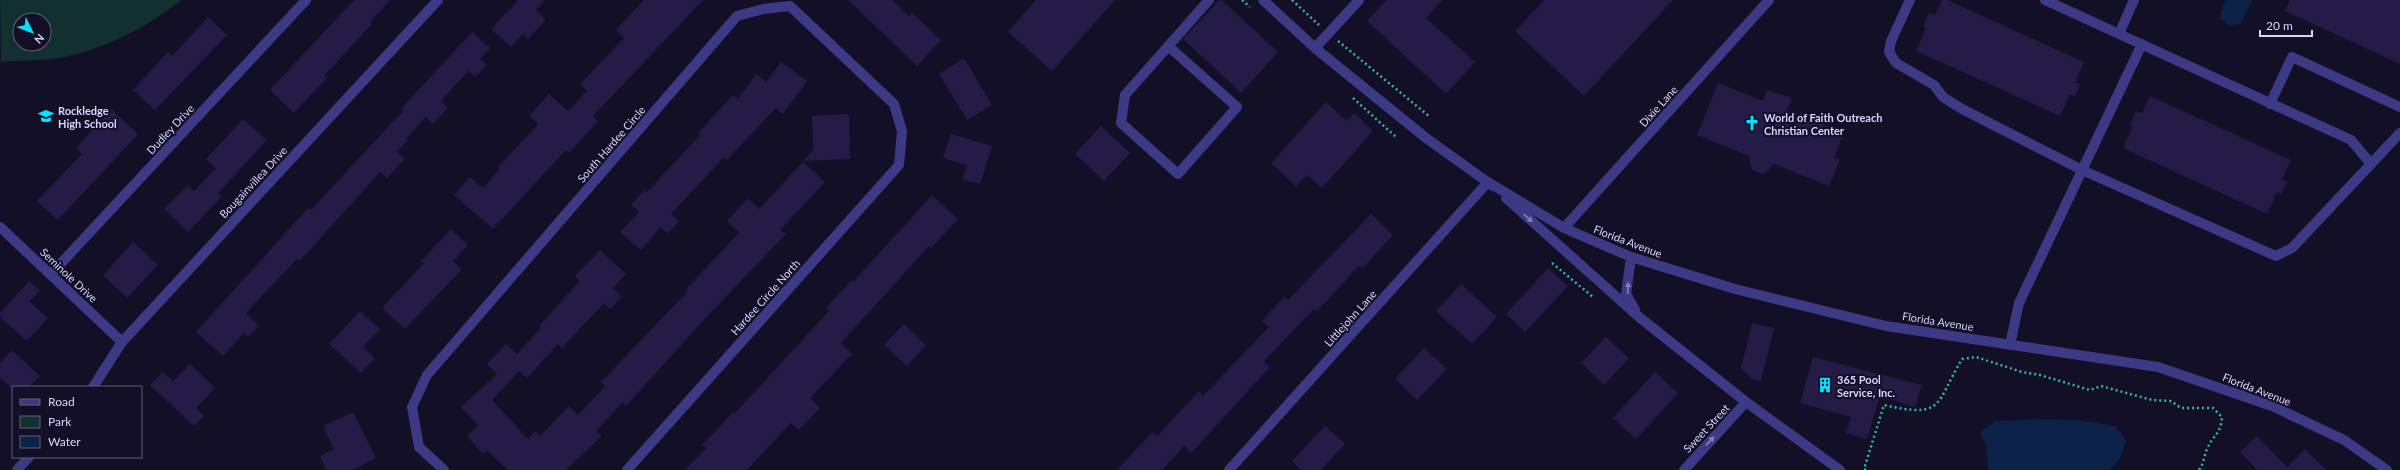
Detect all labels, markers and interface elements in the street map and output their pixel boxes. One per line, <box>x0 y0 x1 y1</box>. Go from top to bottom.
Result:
north arrow <box>12 12 52 52</box>
scale bar <box>2260 12 2312 38</box>
text: 20 m <box>2266 18 2293 33</box>
text: N <box>32 32 47 47</box>
street label: Dixie Lane <box>1636 83 1680 129</box>
street label: Dudley Drive <box>144 101 196 157</box>
street label: South Hardee Circle <box>574 103 648 185</box>
place label: Rockledge High School <box>58 104 117 130</box>
school or university icon: Rockledge High School <box>37 107 55 125</box>
place label: World of Faith Outreach Christian Center <box>1764 111 1882 137</box>
church icon: World of Faith Outreach Christian Center <box>1743 114 1761 132</box>
street label: Bougainvillea Drive <box>217 143 290 220</box>
one-way arrow <box>1523 213 1533 222</box>
street label: Florida Avenue <box>1592 222 1664 260</box>
street label: Seminole Drive <box>38 245 100 305</box>
street label: Hardee Circle North <box>728 257 802 337</box>
one-way arrow <box>1624 282 1631 294</box>
street label: Littlejohn Lane <box>1321 287 1379 349</box>
street label: Florida Avenue <box>1901 309 1975 333</box>
street label: Florida Avenue <box>2221 370 2293 408</box>
place label: 365 Pool Service, Inc. <box>1837 373 1896 399</box>
building icon: 365 Pool Service, Inc. <box>1816 376 1834 394</box>
legend <box>12 386 142 458</box>
text: Road <box>48 394 75 409</box>
street label: Sweet Street <box>1680 401 1732 455</box>
text: Park <box>48 414 72 429</box>
text: Water <box>48 434 81 449</box>
one-way arrow <box>1705 436 1715 446</box>

